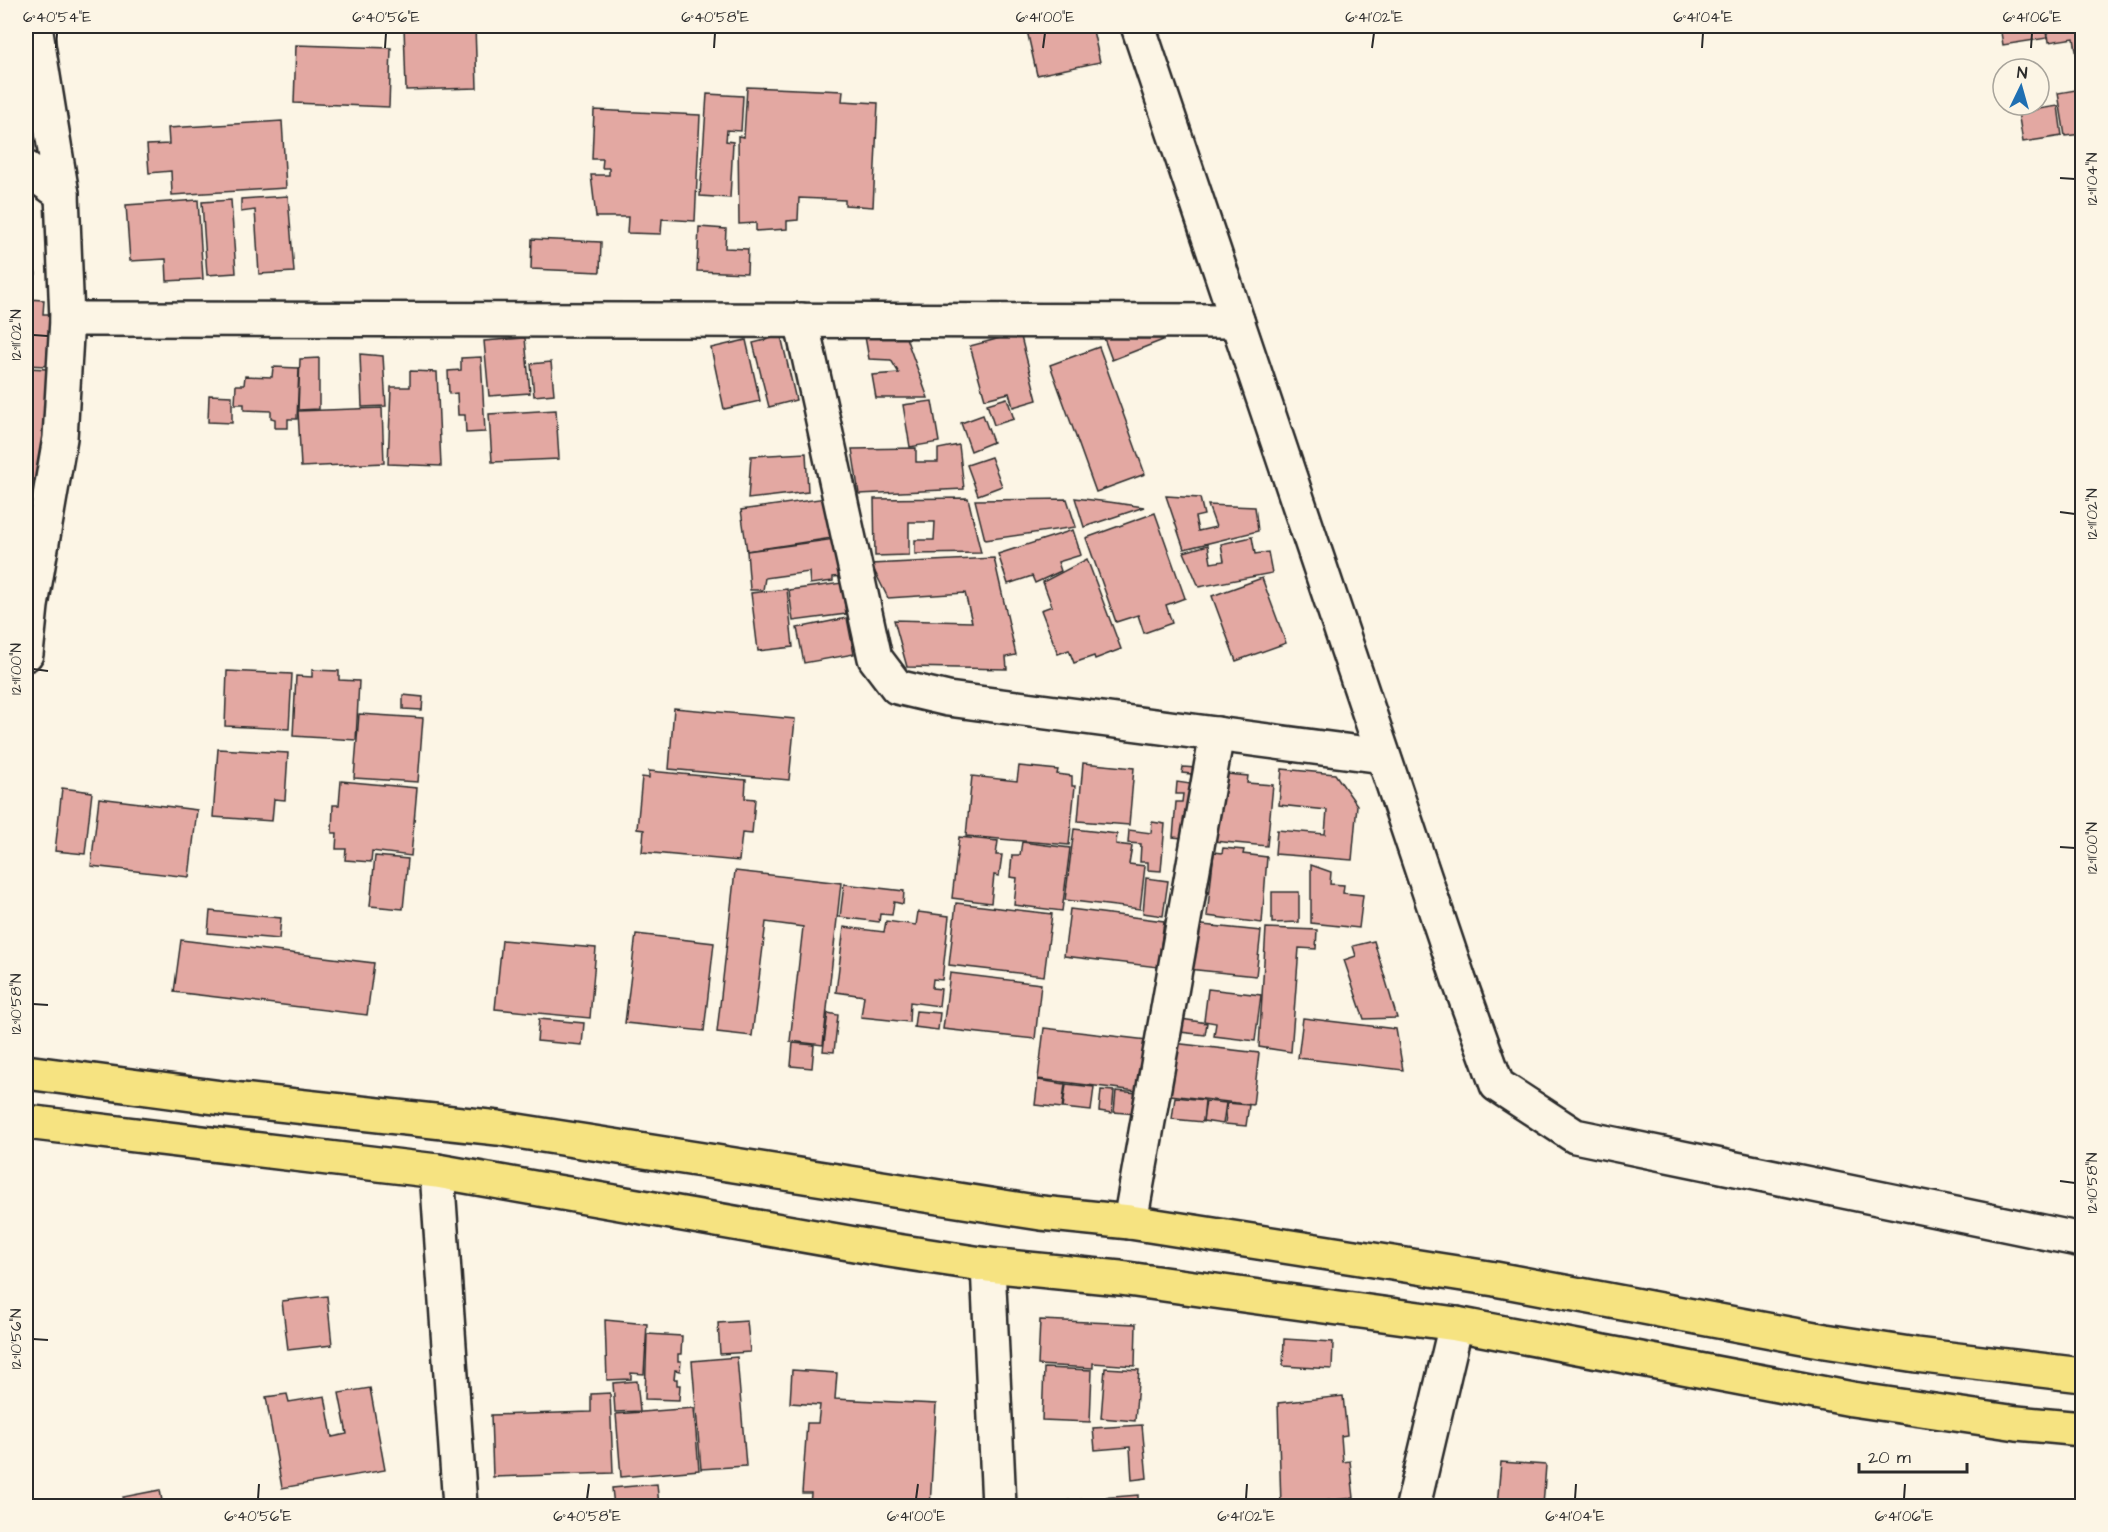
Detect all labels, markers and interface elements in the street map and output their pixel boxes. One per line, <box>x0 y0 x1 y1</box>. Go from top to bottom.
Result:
text: 6°40'54"E <box>23 7 91 28</box>
text: 6°40'56"E <box>352 7 420 28</box>
text: 6°40'58"E <box>681 7 749 28</box>
text: 6°41'00"E <box>1016 7 1074 28</box>
text: 6°41'02"E <box>1345 7 1403 28</box>
text: 6°41'04"E <box>1673 7 1733 28</box>
text: 6°41'06"E <box>2003 7 2061 28</box>
north arrow <box>1991 57 2051 117</box>
text: N <box>2016 62 2028 84</box>
text: 12°11'04"N <box>2082 153 2103 205</box>
text: 12°11'02"N <box>6 309 27 361</box>
text: 12°11'02"N <box>2082 488 2103 540</box>
text: 12°11'00"N <box>6 643 27 695</box>
text: 12°11'00"N <box>2082 822 2103 874</box>
text: 12°10'58"N <box>6 974 27 1034</box>
text: 12°10'58"N <box>2082 1153 2103 1213</box>
text: 12°10'56"N <box>6 1309 27 1369</box>
scale bar <box>1859 1436 1967 1474</box>
text: 20 m <box>1868 1445 1911 1470</box>
text: 6°40'56"E <box>224 1506 292 1527</box>
text: 6°40'58"E <box>553 1506 621 1527</box>
text: 6°41'00"E <box>887 1506 945 1527</box>
text: 6°41'02"E <box>1217 1506 1275 1527</box>
text: 6°41'04"E <box>1545 1506 1605 1527</box>
text: 6°41'06"E <box>1875 1506 1933 1527</box>

